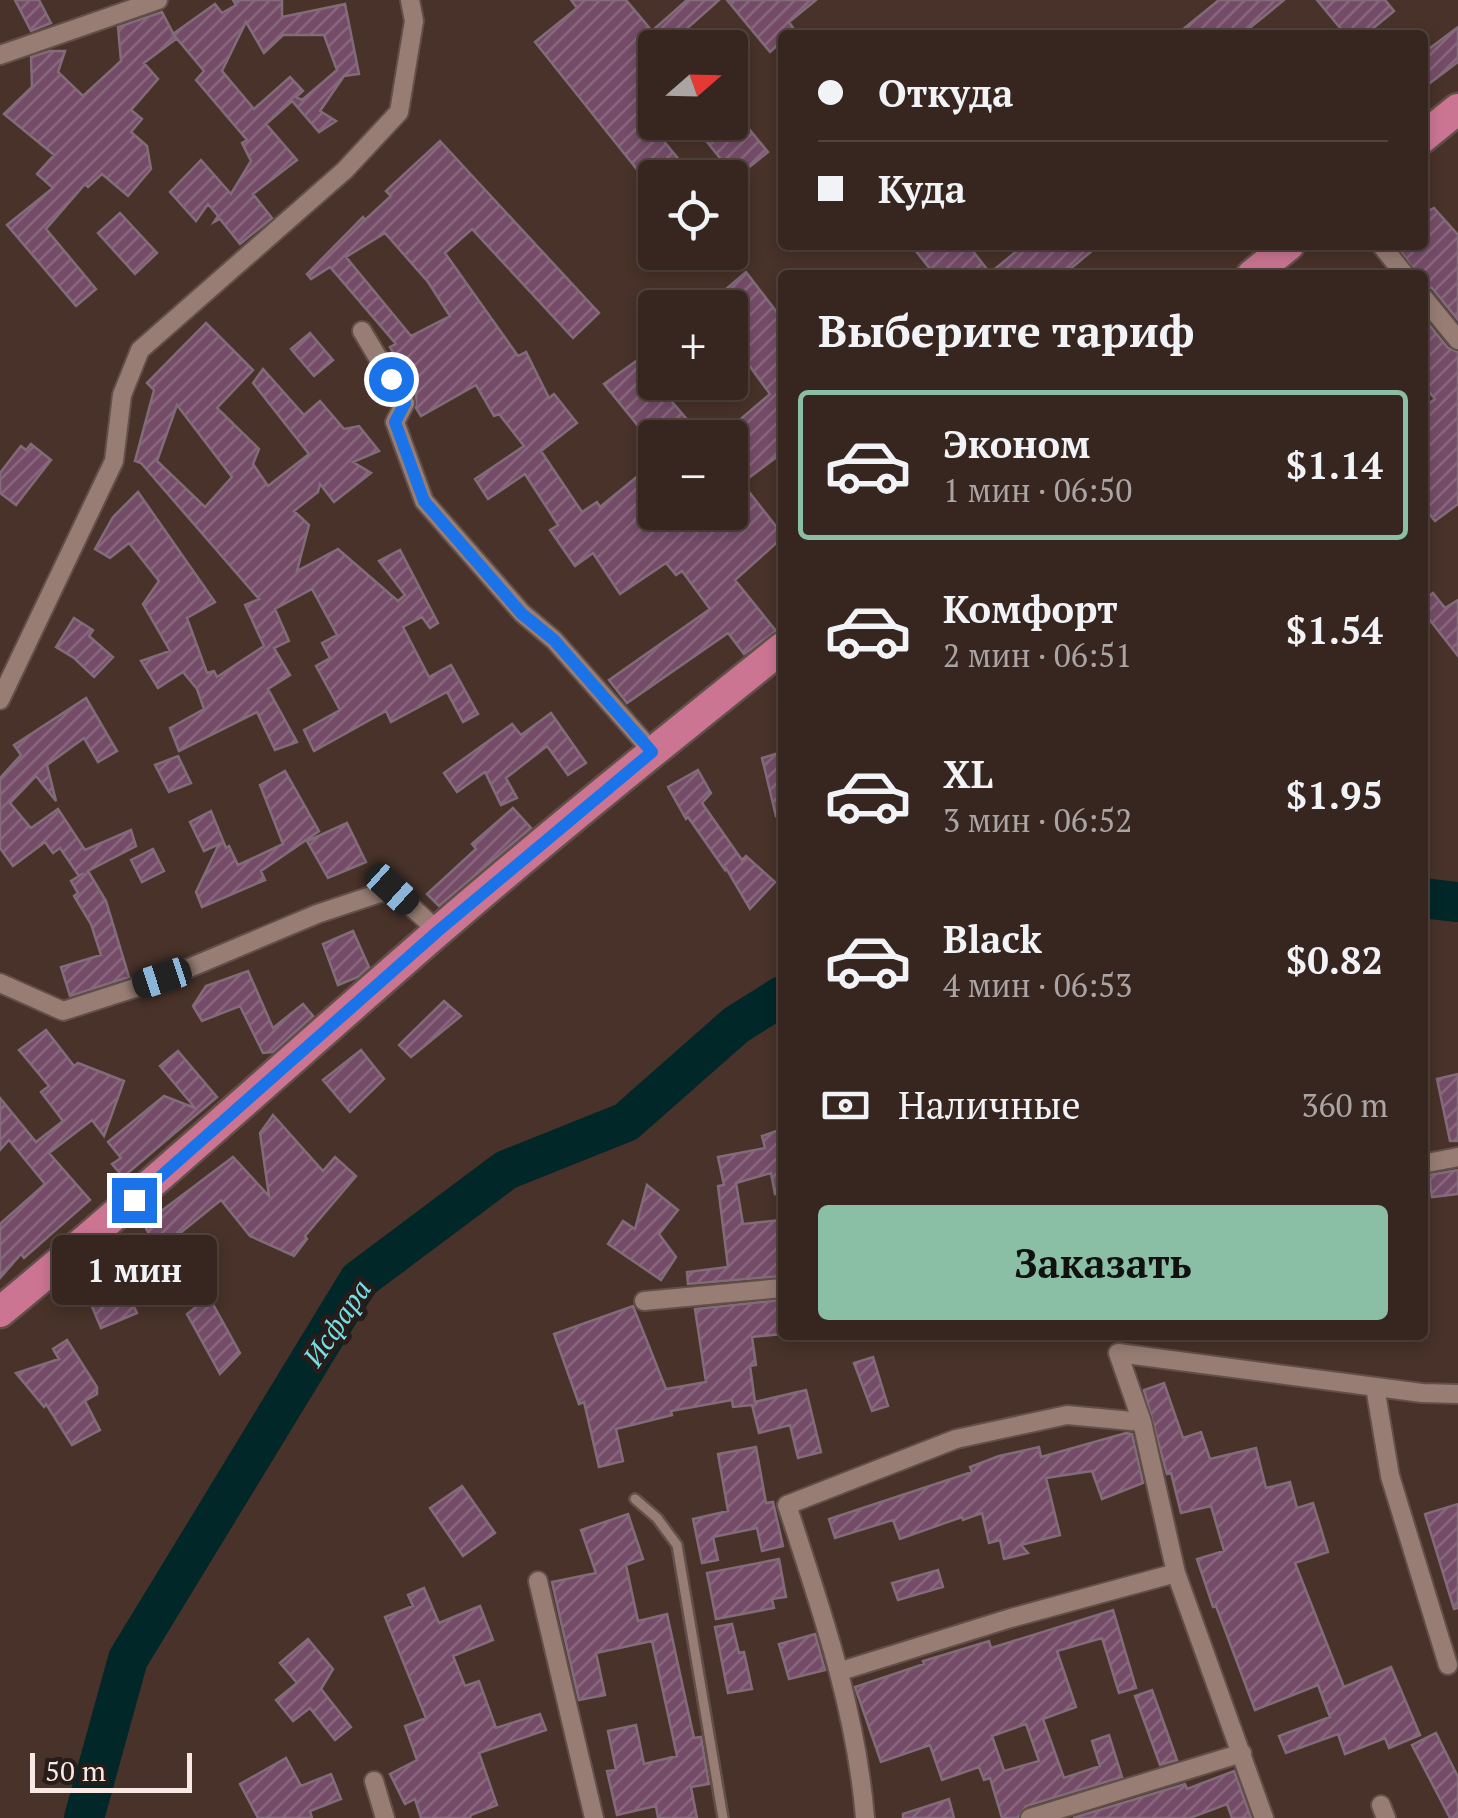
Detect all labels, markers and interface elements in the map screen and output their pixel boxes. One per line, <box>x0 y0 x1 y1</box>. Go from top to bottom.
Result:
north arrow <box>638 30 748 140</box>
map controls <box>638 30 748 530</box>
text: Откуда <box>878 68 1013 118</box>
button: locate <box>638 160 748 270</box>
text: Куда <box>878 164 966 214</box>
button: + <box>638 290 748 400</box>
text: Выберите тариф <box>818 300 1194 360</box>
route start <box>369 357 414 402</box>
text: Эконом <box>943 419 1090 469</box>
button: − <box>638 420 748 530</box>
icon: car <box>823 420 913 510</box>
text: $1.14 <box>1286 440 1383 490</box>
text: 1 мин · 06:50 <box>943 469 1132 511</box>
text: Комфорт <box>943 584 1118 634</box>
icon: car <box>823 585 913 675</box>
text: $1.54 <box>1286 605 1383 655</box>
text: 2 мин · 06:51 <box>943 634 1132 676</box>
text: XL <box>943 749 993 799</box>
icon: car <box>823 750 913 840</box>
text: $1.95 <box>1286 770 1383 820</box>
text: 3 мин · 06:52 <box>943 799 1132 841</box>
car <box>360 858 424 920</box>
text: Black <box>943 914 1042 964</box>
icon: car <box>823 915 913 1005</box>
text: $0.82 <box>1286 935 1383 985</box>
car <box>129 954 195 1002</box>
text: 4 мин · 06:53 <box>943 964 1132 1006</box>
icon: cash <box>818 1078 873 1133</box>
text: Наличные <box>898 1080 1081 1130</box>
text: 360 m <box>1301 1084 1388 1126</box>
route end <box>112 1178 157 1223</box>
button: Заказать <box>818 1205 1388 1320</box>
callout: 1 мин <box>52 1235 216 1305</box>
text: 1 мин <box>87 1249 182 1291</box>
water label: Исфара <box>294 1272 379 1374</box>
scale bar <box>30 1748 192 1792</box>
text: 50 m <box>45 1752 106 1789</box>

